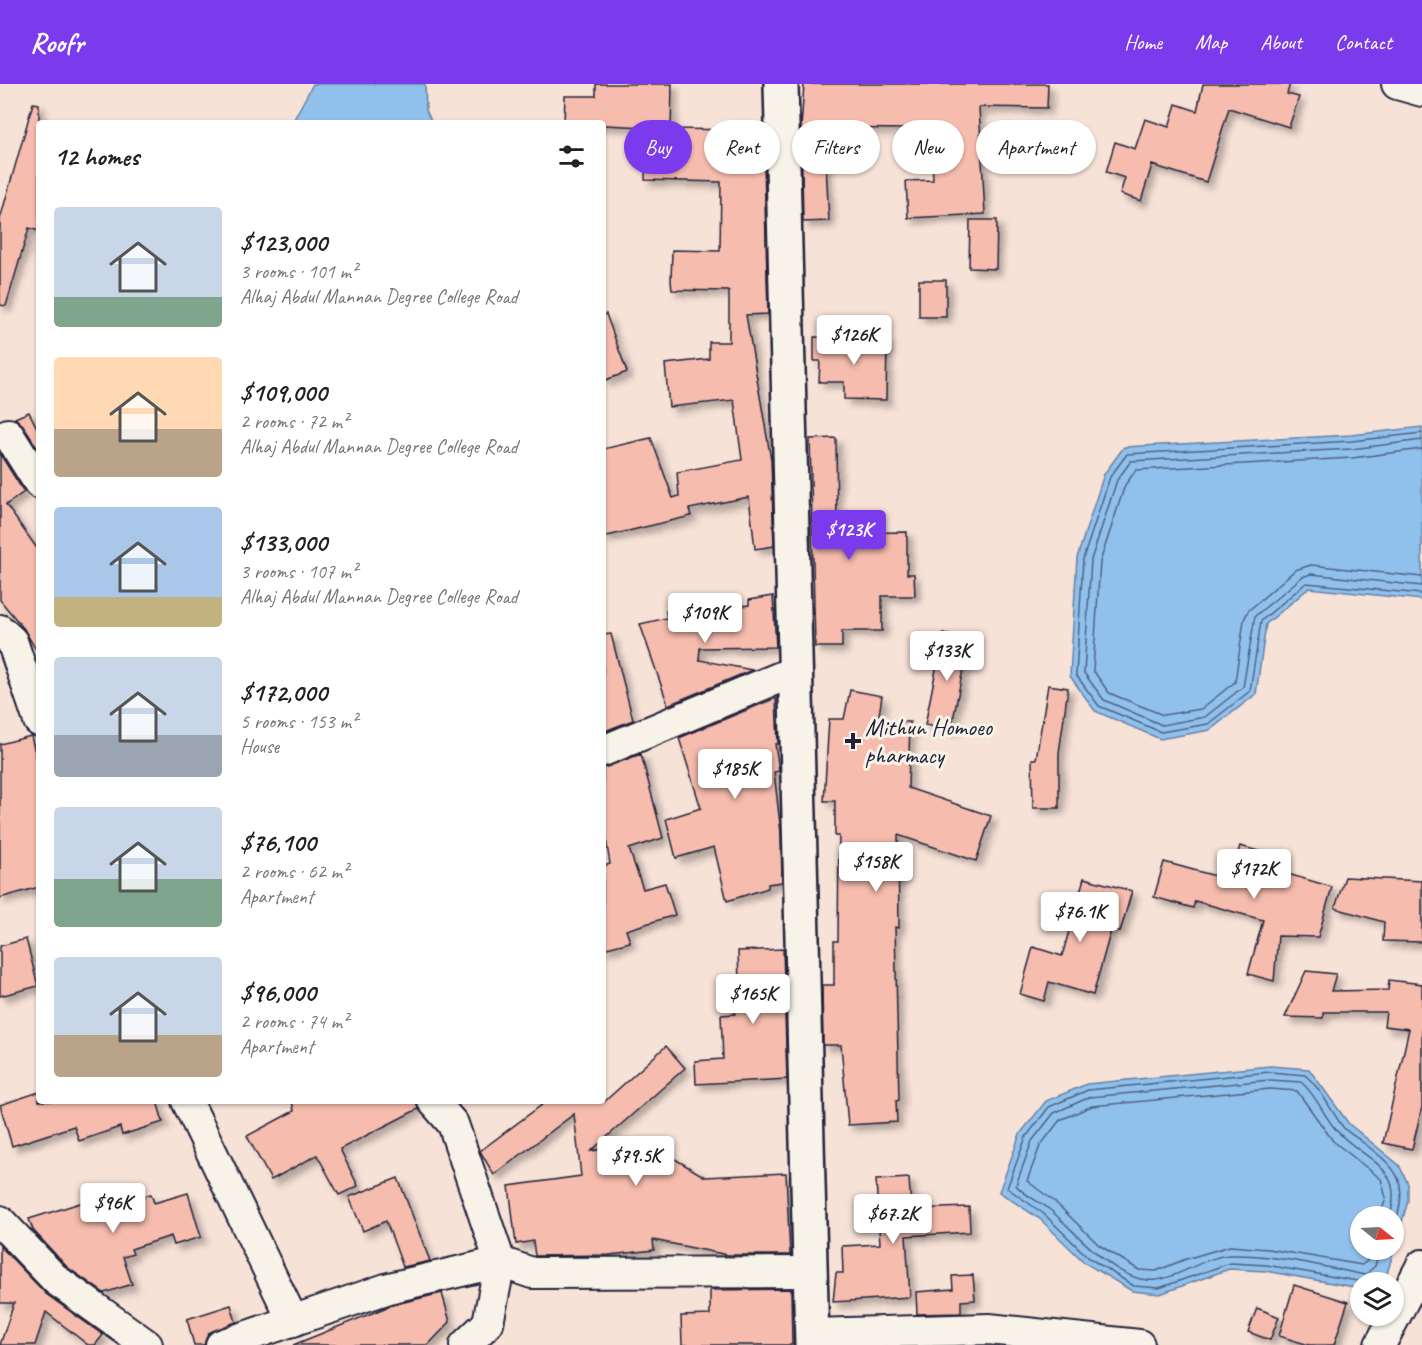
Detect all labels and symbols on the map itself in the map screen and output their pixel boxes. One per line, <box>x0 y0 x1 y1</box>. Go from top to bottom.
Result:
pin: $126K <box>812 315 896 366</box>
pin: $123K <box>807 510 891 561</box>
pin: $109K <box>663 593 747 644</box>
pin: $133K <box>905 631 989 682</box>
place label: Mithun Homoeo pharmacy <box>865 712 994 770</box>
marker: Mithun Homoeo pharmacy <box>846 734 860 748</box>
pin: $185K <box>693 749 777 800</box>
pin: $158K <box>834 842 918 893</box>
pin: $172K <box>1212 849 1296 900</box>
pin: $76.1K <box>1031 892 1129 943</box>
pin: $165K <box>711 974 795 1025</box>
pin: $79.5K <box>587 1136 685 1187</box>
pin: $96K <box>77 1183 149 1234</box>
pin: $67.2K <box>844 1194 942 1245</box>
north arrow <box>1350 1206 1404 1260</box>

